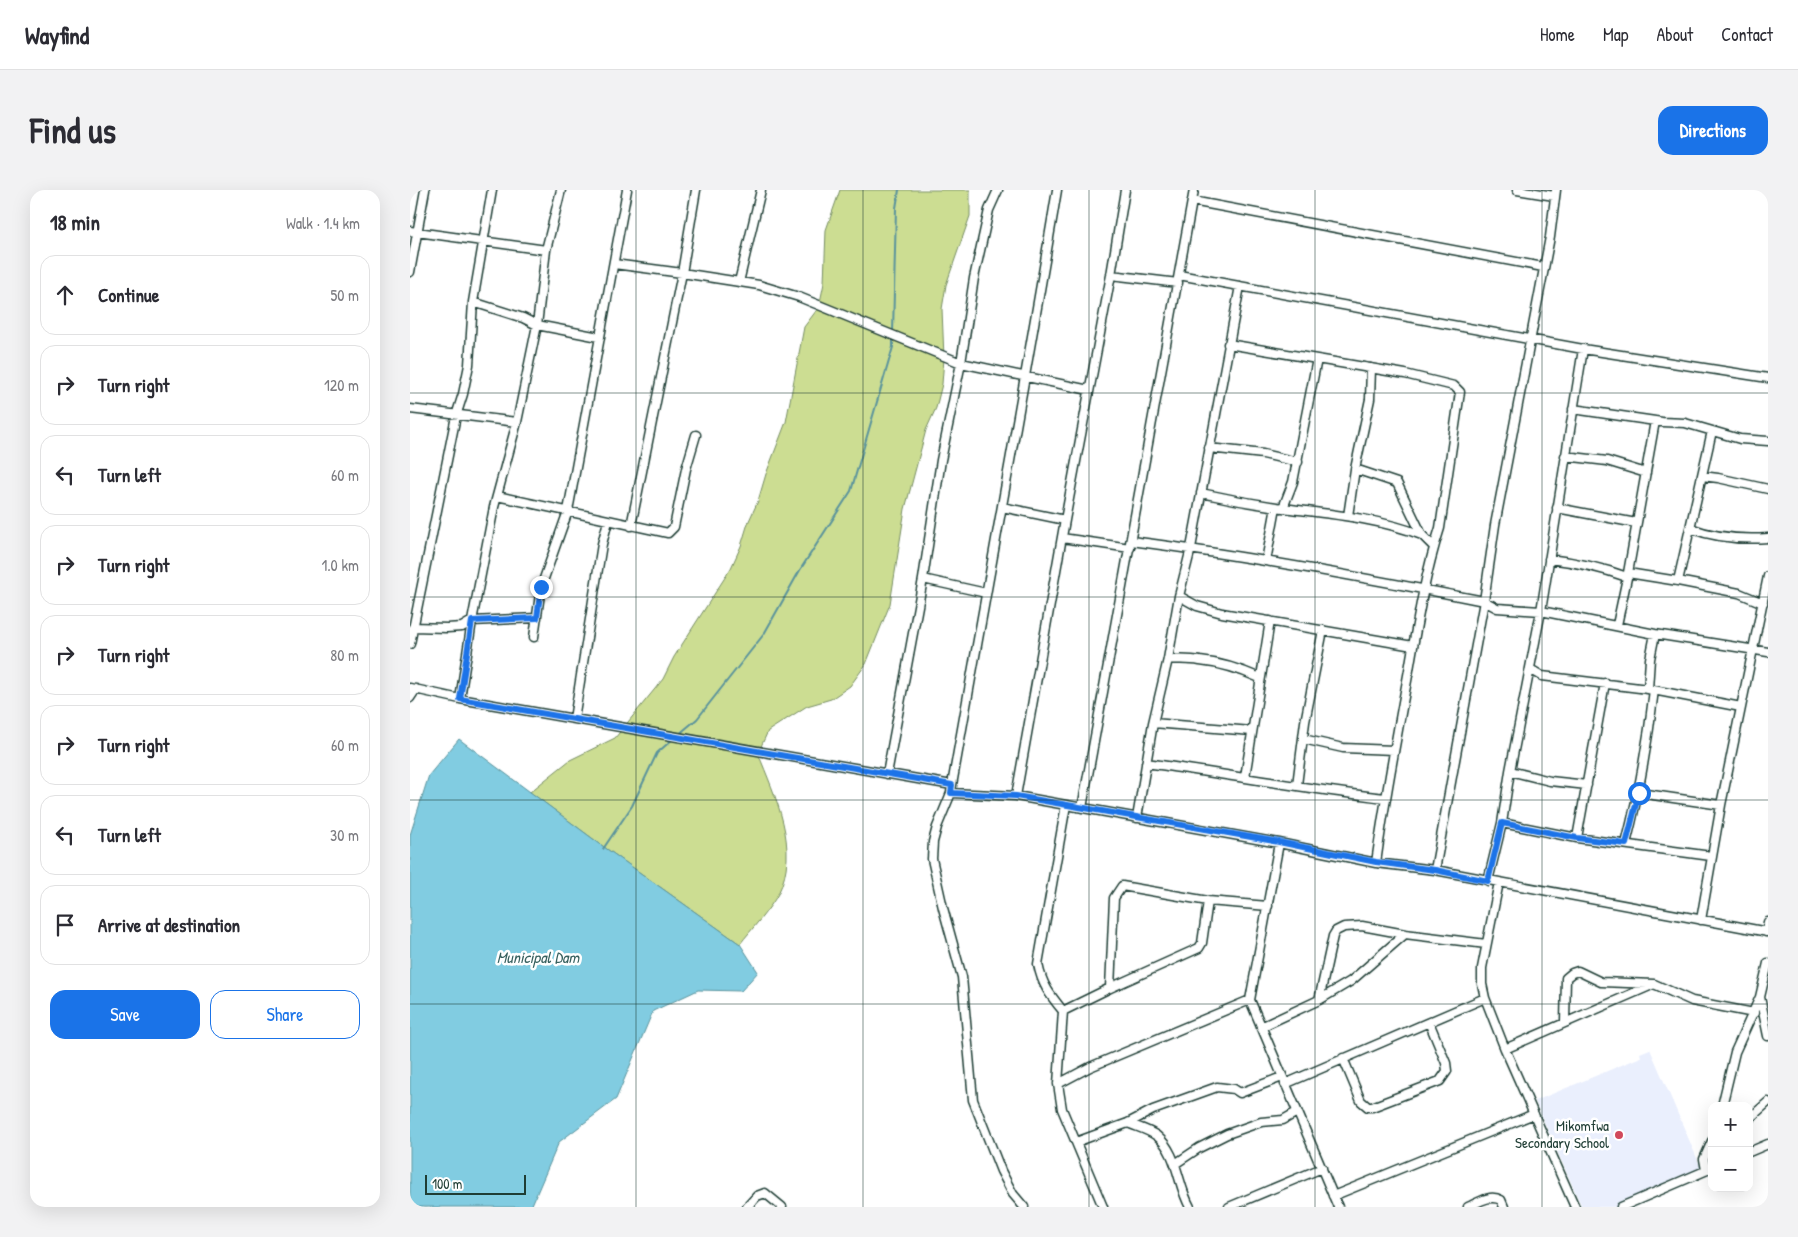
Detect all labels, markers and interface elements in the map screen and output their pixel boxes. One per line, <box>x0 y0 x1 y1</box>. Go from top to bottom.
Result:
text: Wayfind <box>25 19 89 51</box>
text: Home <box>1540 22 1575 47</box>
text: Map <box>1603 22 1628 47</box>
text: About <box>1656 22 1693 47</box>
text: Contact <box>1721 22 1773 47</box>
button: Directions <box>1658 106 1768 155</box>
text: Find us <box>30 107 116 154</box>
text: 18 min <box>50 208 100 237</box>
text: Walk · 1.4 km <box>286 212 360 234</box>
icon: ahead <box>51 281 79 309</box>
text: Continue <box>98 282 159 308</box>
text: 50 m <box>331 284 359 306</box>
icon: right <box>51 371 79 399</box>
text: Turn right <box>98 372 169 398</box>
text: 120 m <box>324 374 359 396</box>
icon: left <box>51 461 79 489</box>
text: Turn left <box>98 462 161 488</box>
text: 60 m <box>331 464 359 486</box>
icon: right <box>51 551 79 579</box>
text: Turn right <box>98 552 169 578</box>
text: 1.0 km <box>321 554 359 576</box>
route end <box>530 576 553 599</box>
icon: right <box>51 641 79 669</box>
text: Turn right <box>98 642 169 668</box>
text: 80 m <box>330 644 359 666</box>
icon: right <box>51 731 79 759</box>
text: Turn right <box>98 732 169 758</box>
text: 60 m <box>331 734 359 756</box>
route start <box>1628 782 1651 805</box>
icon: left <box>51 821 79 849</box>
text: Turn left <box>98 822 161 848</box>
text: 30 m <box>330 824 359 846</box>
icon: arrive <box>51 911 79 939</box>
text: Arrive at destination <box>98 912 240 938</box>
water label: Municipal Dam <box>497 946 580 968</box>
button: Save <box>50 990 200 1039</box>
button: Share <box>210 990 360 1039</box>
map controls <box>1708 1102 1753 1192</box>
button: + <box>1708 1102 1753 1147</box>
place label: Mikomfwa Secondary School <box>1515 1115 1609 1153</box>
marker: Mikomfwa Secondary School <box>1613 1129 1625 1141</box>
button: − <box>1708 1147 1753 1192</box>
scale bar <box>425 1172 526 1195</box>
text: 100 m <box>432 1174 462 1193</box>

